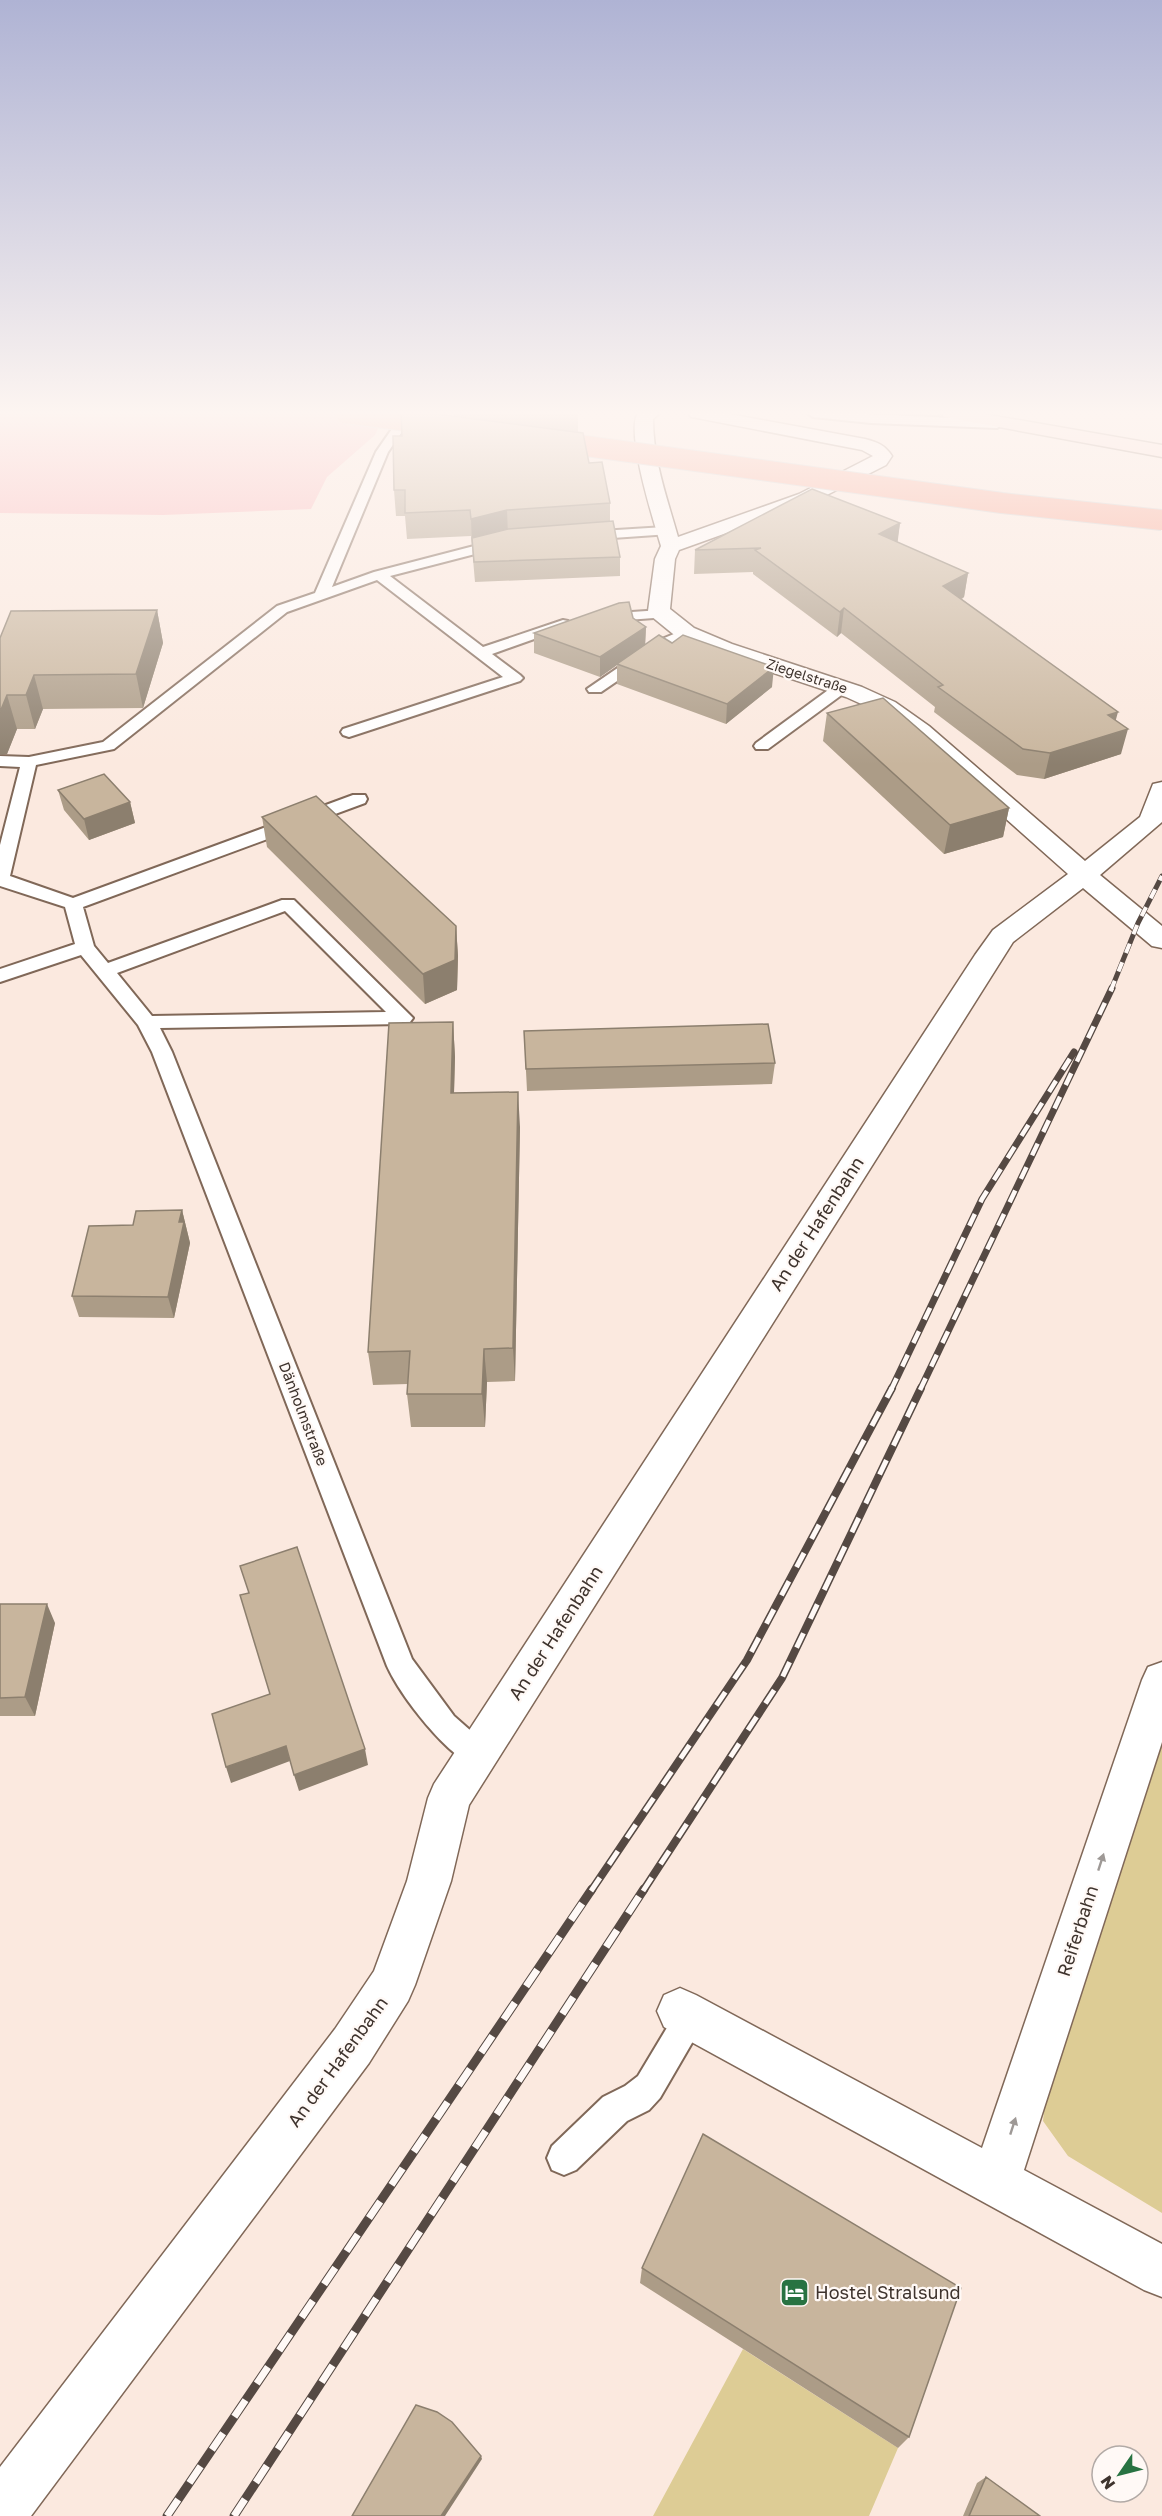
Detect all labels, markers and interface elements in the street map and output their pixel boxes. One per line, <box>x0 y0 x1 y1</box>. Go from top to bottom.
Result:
street label: Ziegelstraße <box>765 654 850 697</box>
street label: An der Hafenbahn <box>765 1152 868 1295</box>
street label: Dänholmstraße <box>276 1359 332 1469</box>
street label: An der Hafenbahn <box>504 1561 607 1704</box>
one-way arrow <box>1097 1853 1107 1871</box>
street label: Reiferbahn <box>1052 1882 1102 1979</box>
street label: An der Hafenbahn <box>283 1992 392 2131</box>
one-way arrow <box>1009 2117 1019 2135</box>
hotel icon: Hostel Stralsund <box>778 2277 810 2309</box>
place label: Hostel Stralsund <box>815 2281 961 2303</box>
north arrow <box>1090 2444 1150 2504</box>
text: N <box>1096 2472 1119 2493</box>

